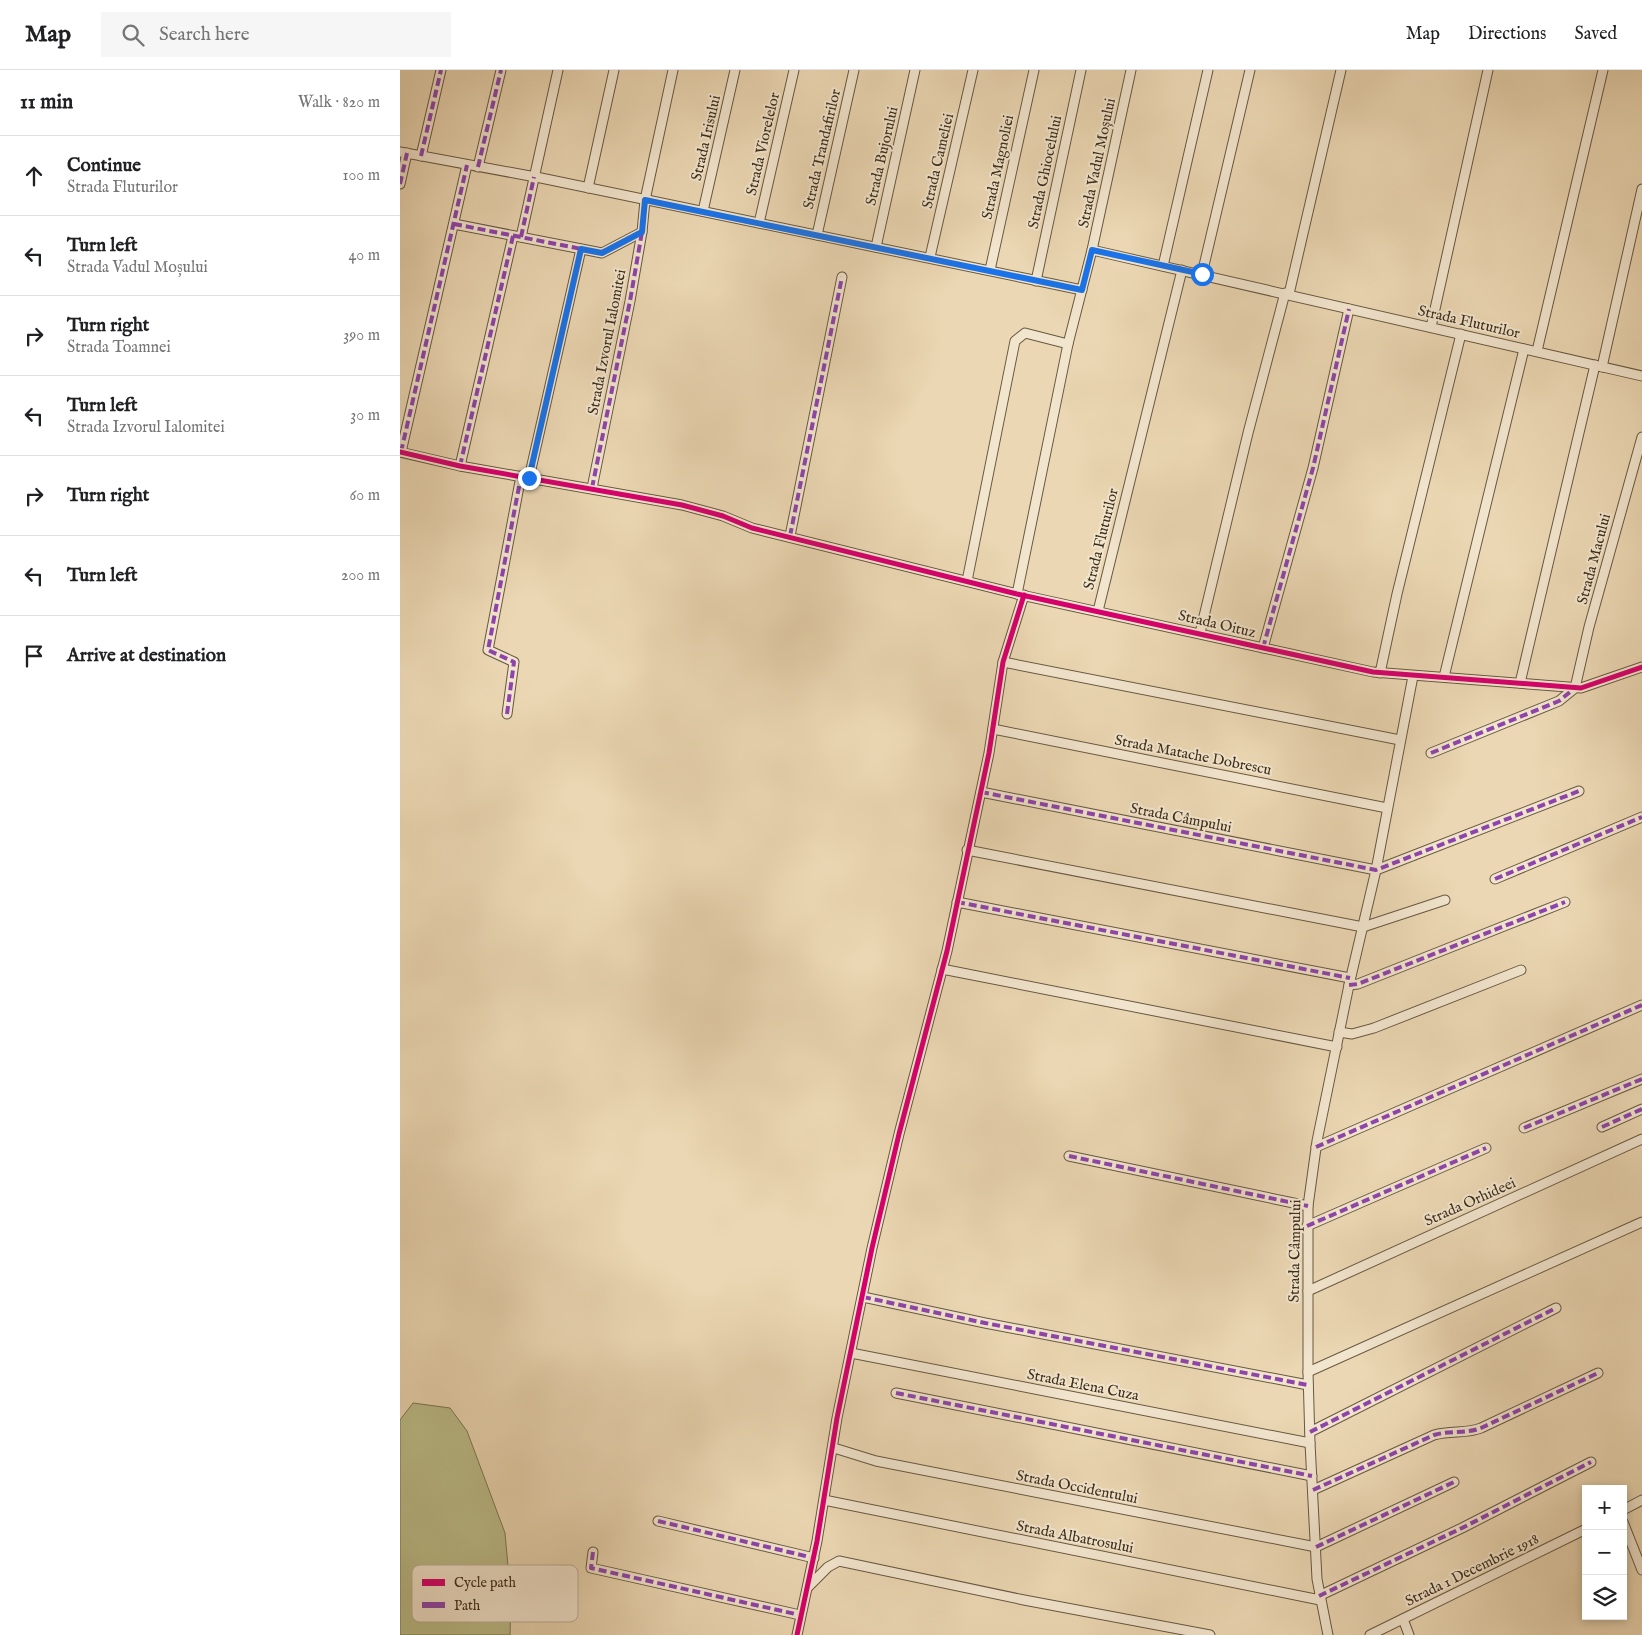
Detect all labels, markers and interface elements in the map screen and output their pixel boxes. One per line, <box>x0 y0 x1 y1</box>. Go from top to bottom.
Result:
search box <box>101 12 451 57</box>
text: Map <box>25 19 71 50</box>
icon: search <box>119 21 147 49</box>
text: Search here <box>159 23 250 47</box>
text: Map <box>1406 23 1440 46</box>
text: Directions <box>1468 23 1546 46</box>
text: Saved <box>1574 23 1617 46</box>
street label: Strada Trandafirilor <box>799 87 845 211</box>
text: 11 min <box>20 89 73 116</box>
street label: Strada Viorelelor <box>742 90 784 197</box>
text: Walk · 820 m <box>298 93 380 113</box>
street label: Strada Irisului <box>687 93 725 183</box>
street label: Strada Vadul Moșului <box>1074 96 1120 230</box>
street label: Strada Bujorului <box>861 105 903 207</box>
street label: Strada Cameliei <box>918 112 958 210</box>
street label: Strada Magnoliei <box>978 113 1018 221</box>
street label: Strada Ghiocelului <box>1024 114 1066 230</box>
text: Continue <box>67 154 141 178</box>
icon: ahead <box>20 162 48 190</box>
text: 100 m <box>343 166 380 186</box>
text: Strada Fluturilor <box>67 178 178 198</box>
text: Turn left <box>67 234 138 258</box>
icon: left <box>20 242 48 270</box>
text: 40 m <box>348 246 380 266</box>
text: Strada Vadul Moșului <box>67 258 208 278</box>
route start <box>1191 263 1214 286</box>
street label: Strada Izvorul Ialomitei <box>584 268 630 416</box>
street label: Strada Fluturilor <box>1416 301 1522 343</box>
text: Turn right <box>67 314 149 338</box>
icon: right <box>20 322 48 350</box>
text: 390 m <box>343 326 380 346</box>
text: Strada Toamnei <box>67 338 171 358</box>
text: Turn left <box>67 394 138 418</box>
icon: left <box>20 402 48 430</box>
text: 30 m <box>350 406 380 426</box>
text: Strada Izvorul Ialomitei <box>67 418 225 438</box>
route end <box>518 467 541 490</box>
icon: right <box>20 482 48 510</box>
text: Turn right <box>67 484 149 508</box>
text: 60 m <box>350 486 380 506</box>
street label: Strada Fluturilor <box>1079 486 1123 592</box>
street label: Strada Macului <box>1573 512 1615 606</box>
icon: left <box>20 562 48 590</box>
text: Turn left <box>67 564 138 588</box>
text: 200 m <box>341 566 380 586</box>
street label: Strada Oituz <box>1176 606 1258 642</box>
icon: arrive <box>20 642 48 670</box>
text: Arrive at destination <box>67 644 226 668</box>
street label: Strada Matache Dobrescu <box>1113 730 1273 780</box>
street label: Strada Câmpului <box>1129 799 1233 837</box>
street label: Strada Orhideei <box>1421 1173 1519 1231</box>
street label: Strada Câmpului <box>1285 1199 1305 1303</box>
street label: Strada Elena Cuza <box>1025 1365 1141 1405</box>
street label: Strada Occidentului <box>1015 1466 1139 1508</box>
map controls <box>1582 1485 1627 1620</box>
button: + <box>1582 1485 1627 1530</box>
street label: Strada Albatrosului <box>1015 1516 1135 1558</box>
street label: Strada 1 Decembrie 1918 <box>1402 1529 1542 1611</box>
button: − <box>1582 1530 1627 1575</box>
legend <box>412 1565 578 1622</box>
text: Cycle path <box>454 1574 516 1592</box>
button: layers <box>1582 1575 1627 1620</box>
text: Path <box>454 1597 481 1615</box>

